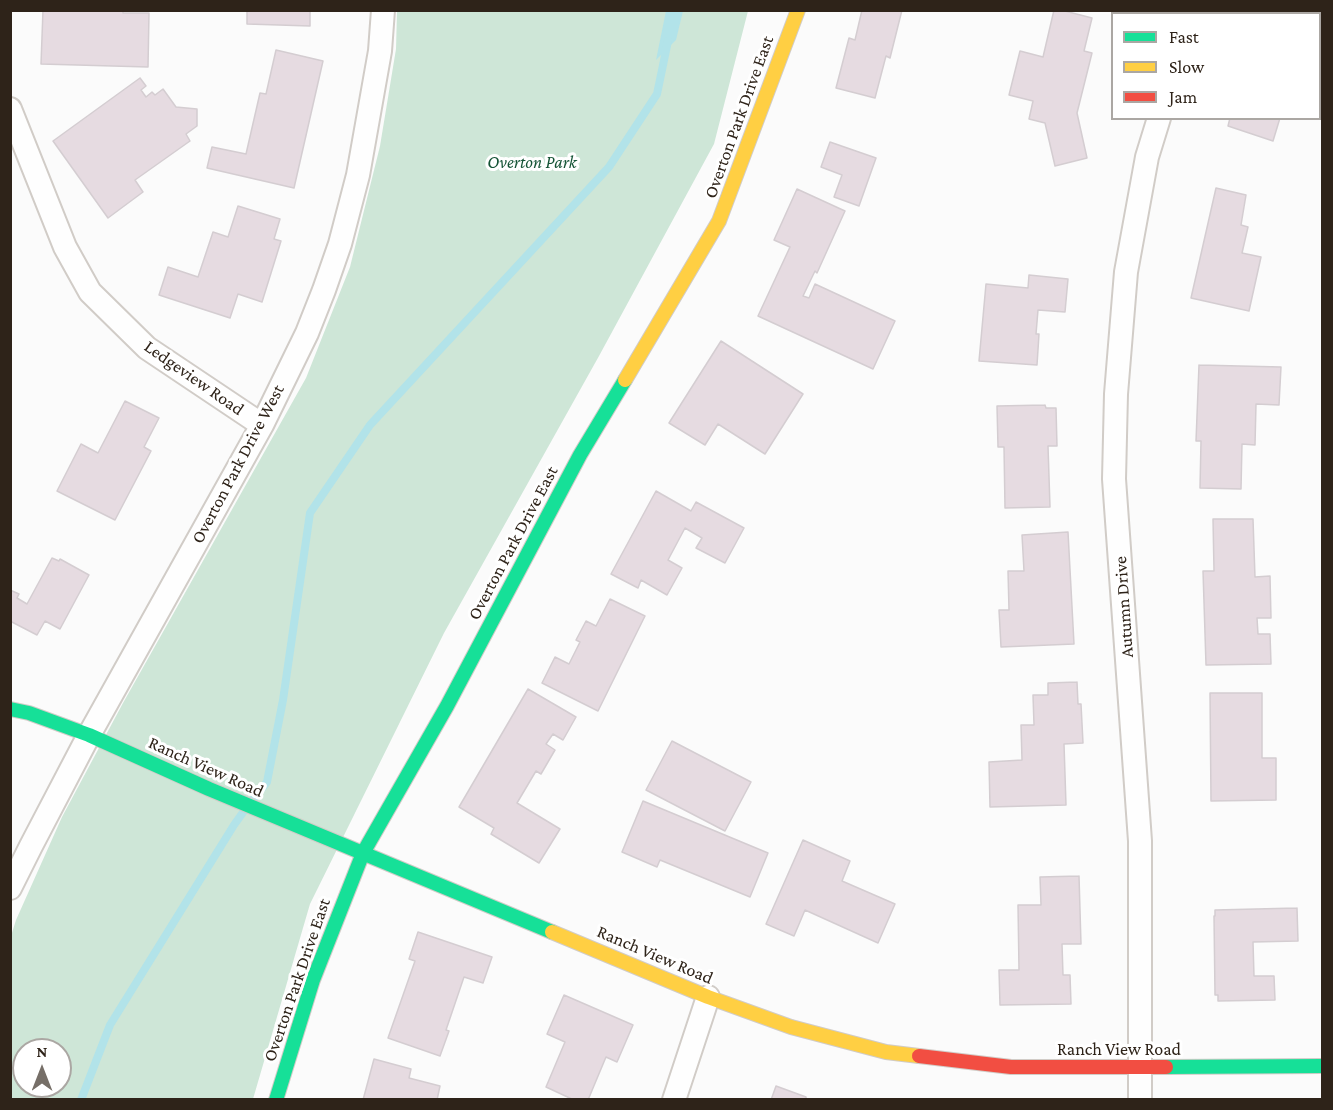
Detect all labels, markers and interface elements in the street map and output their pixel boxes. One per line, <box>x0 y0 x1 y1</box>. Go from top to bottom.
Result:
legend <box>1111 12 1321 120</box>
text: Fast <box>1169 27 1199 47</box>
street label: Overton Park Drive East <box>700 33 778 201</box>
text: Slow <box>1169 57 1204 77</box>
text: Jam <box>1169 87 1197 107</box>
park label: Overton Park <box>487 151 577 173</box>
street label: Ledgeview Road <box>140 336 248 420</box>
street label: Overton Park Drive West <box>187 381 289 547</box>
street label: Overton Park Drive East <box>463 462 563 624</box>
street label: Autumn Drive <box>1110 555 1138 659</box>
street label: Ranch View Road <box>145 732 267 802</box>
street label: Overton Park Drive East <box>259 895 335 1065</box>
street label: Ranch View Road <box>594 921 716 989</box>
north arrow <box>12 1038 72 1098</box>
street label: Ranch View Road <box>1057 1038 1181 1060</box>
text: N <box>37 1043 47 1060</box>

